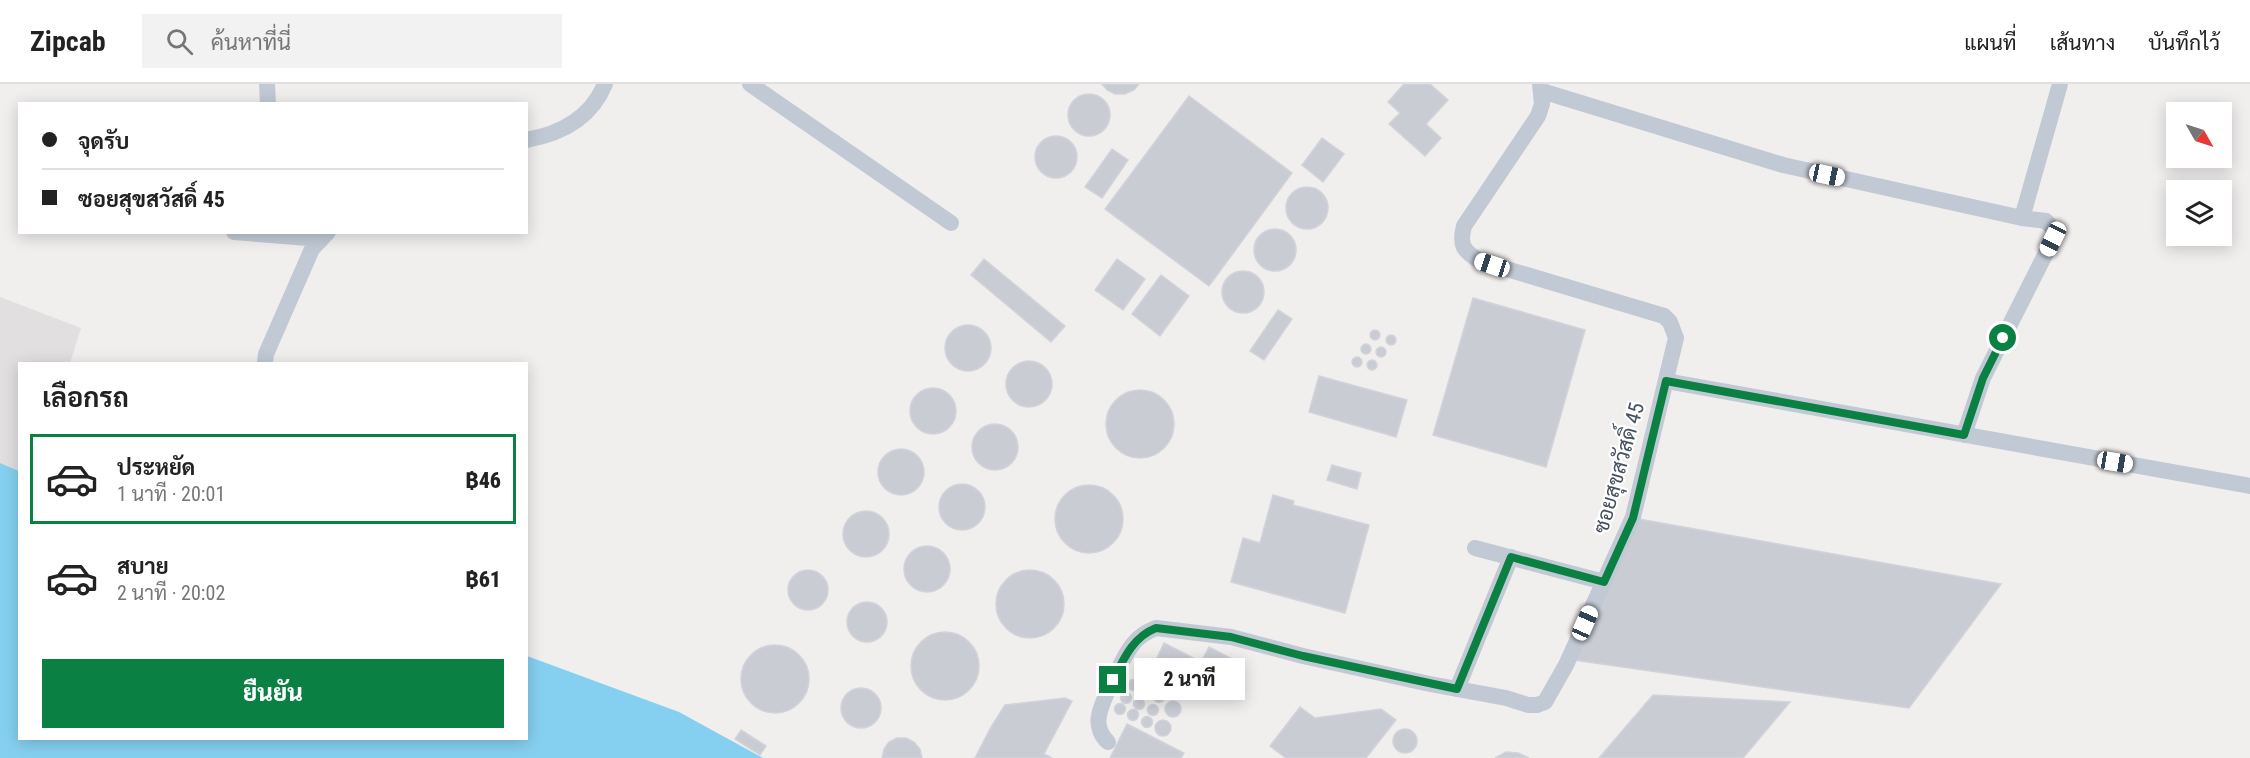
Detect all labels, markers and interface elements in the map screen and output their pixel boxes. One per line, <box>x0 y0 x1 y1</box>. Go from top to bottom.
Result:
search box <box>142 14 562 68</box>
text: Zipcab <box>30 25 106 58</box>
icon: search <box>163 25 196 58</box>
text: ค้นหาที่นี่ <box>211 30 291 55</box>
text: แผนที่ <box>1964 31 2017 55</box>
text: เส้นทาง <box>2050 31 2115 55</box>
text: บันทึกไว้ <box>2148 31 2220 55</box>
north arrow <box>2166 102 2232 168</box>
map controls <box>2166 102 2232 246</box>
text: จุดรับ <box>78 129 129 154</box>
car <box>1808 162 1846 188</box>
button: layers <box>2166 180 2232 246</box>
text: ซอยสุขสวัสดิ์ 45 <box>78 187 225 212</box>
car <box>2037 219 2069 259</box>
car <box>1472 251 1512 279</box>
route start <box>1989 324 2016 351</box>
text: เลือกรถ <box>42 382 129 414</box>
street label: ซอยสุขสวัสดิ์ 45 <box>1581 398 1651 537</box>
car <box>2096 450 2134 474</box>
icon: car <box>45 452 99 506</box>
text: ประหยัด <box>117 455 195 480</box>
text: ฿46 <box>465 468 501 493</box>
text: 1 นาที · 20:01 <box>117 482 225 506</box>
icon: car <box>45 551 99 605</box>
text: สบาย <box>117 554 169 579</box>
text: ฿61 <box>465 567 501 592</box>
text: 2 นาที · 20:02 <box>117 581 225 605</box>
car <box>1569 603 1601 643</box>
button: ยืนยัน <box>42 659 504 728</box>
callout: 2 นาที <box>1134 659 1245 701</box>
route end <box>1099 666 1126 693</box>
text: 2 นาที <box>1164 667 1215 691</box>

